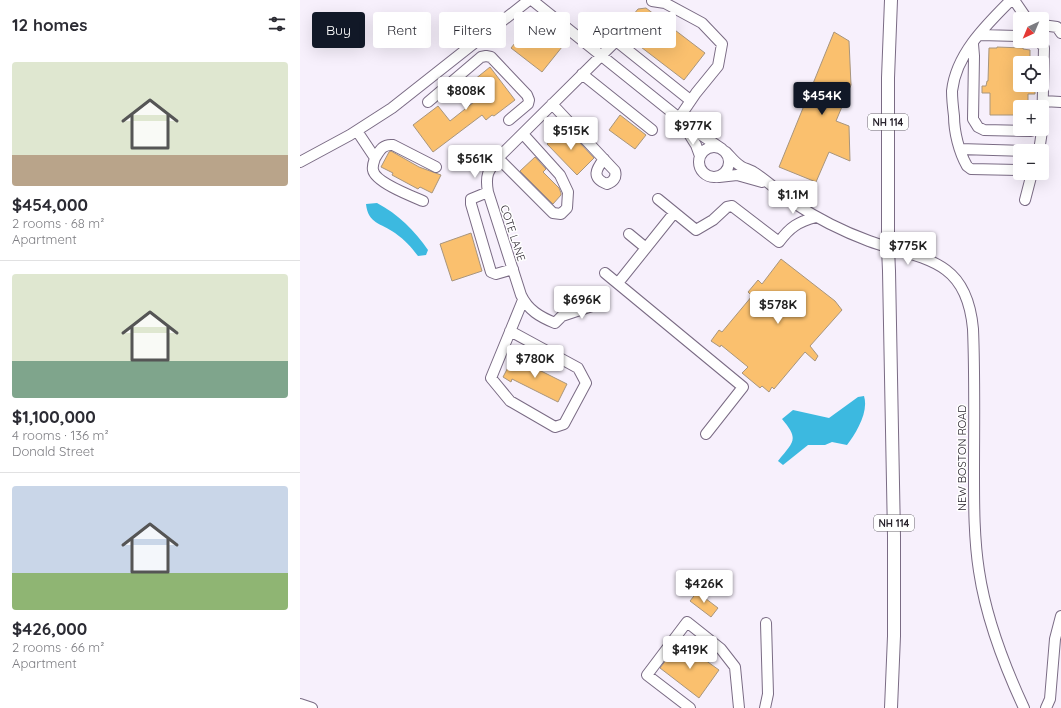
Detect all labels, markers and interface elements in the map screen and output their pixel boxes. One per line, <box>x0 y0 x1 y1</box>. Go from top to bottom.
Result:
chip: Buy <box>312 12 365 48</box>
chip: Rent <box>373 12 431 48</box>
chip: Filters <box>439 12 506 48</box>
chip: New <box>514 12 570 48</box>
chip: Apartment <box>578 12 676 48</box>
north arrow <box>1013 12 1049 48</box>
map controls <box>1013 12 1049 180</box>
icon: filters <box>266 13 288 35</box>
text: 12 homes <box>12 14 88 35</box>
button: locate <box>1013 56 1049 92</box>
pin: $808K <box>438 77 494 111</box>
text: $808K <box>447 82 485 98</box>
pin: $454K <box>794 82 850 116</box>
text: $454K <box>802 87 842 103</box>
icon: home <box>114 88 186 160</box>
button: + <box>1013 100 1049 136</box>
pin: $977K <box>665 112 721 146</box>
road number: NH 114 <box>868 114 908 130</box>
pin: $515K <box>543 117 599 151</box>
text: $977K <box>674 117 712 133</box>
text: $515K <box>553 122 589 138</box>
button: − <box>1013 144 1049 180</box>
pin: $561K <box>447 145 503 179</box>
text: $561K <box>457 150 493 166</box>
pin: $1.1M <box>765 181 821 215</box>
text: $1.1M <box>777 186 809 202</box>
text: $454,000 <box>12 194 88 215</box>
street label: COTE LANE <box>497 203 529 263</box>
text: 2 rooms · 68 m² <box>12 215 104 231</box>
text: Apartment <box>12 231 77 247</box>
pin: $775K <box>880 232 936 266</box>
text: $775K <box>889 237 927 253</box>
pin: $696K <box>554 286 610 320</box>
text: $696K <box>563 291 601 307</box>
pin: $578K <box>750 291 806 325</box>
text: $578K <box>759 296 797 312</box>
icon: home <box>114 300 186 372</box>
pin: $780K <box>507 345 563 379</box>
text: $780K <box>516 350 554 366</box>
street label: NEW BOSTON ROAD <box>955 405 969 511</box>
text: $1,100,000 <box>12 406 96 427</box>
text: 4 rooms · 136 m² <box>12 427 109 443</box>
text: Donald Street <box>12 443 95 459</box>
icon: home <box>114 512 186 584</box>
road number: NH 114 <box>874 515 914 531</box>
pin: $426K <box>676 570 732 604</box>
text: $426K <box>685 575 723 591</box>
text: $426,000 <box>12 618 87 639</box>
pin: $419K <box>662 636 718 670</box>
text: 2 rooms · 66 m² <box>12 639 104 655</box>
text: $419K <box>672 641 708 657</box>
text: Apartment <box>12 655 77 671</box>

